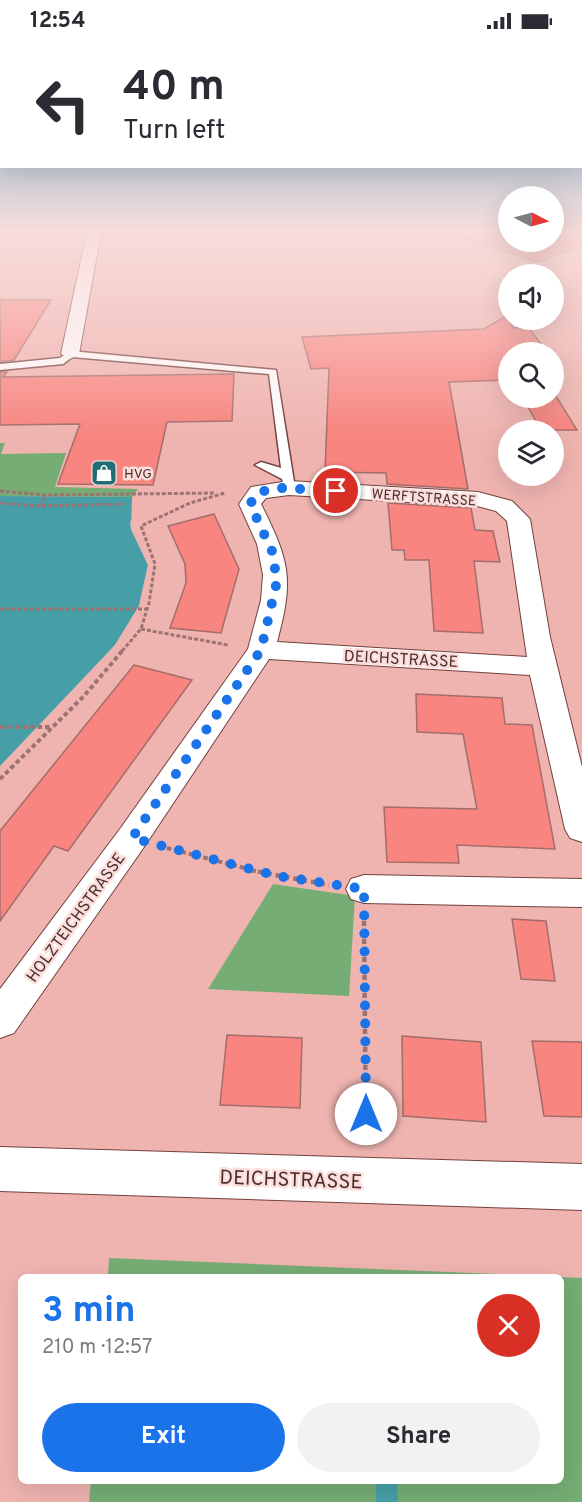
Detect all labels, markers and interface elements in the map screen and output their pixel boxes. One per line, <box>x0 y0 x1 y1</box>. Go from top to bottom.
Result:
text: 12:54 <box>30 8 86 35</box>
text: 40 m <box>123 62 225 115</box>
icon: left <box>24 66 102 144</box>
text: Turn left <box>123 114 225 148</box>
north arrow <box>498 186 564 252</box>
map controls <box>498 186 564 486</box>
button: sound <box>498 264 564 330</box>
button: search <box>498 342 564 408</box>
button: layers <box>498 420 564 486</box>
shop icon: HVG <box>89 458 119 488</box>
pin <box>310 465 361 516</box>
place label: HVG <box>124 466 152 483</box>
icon: arrive <box>319 474 352 507</box>
street label: WERFTSTRASSE <box>371 486 477 511</box>
street label: DEICHSTRASSE <box>343 647 459 673</box>
street label: HOLZTEICHSTRASSE <box>23 850 130 987</box>
position arrow <box>334 1082 398 1146</box>
street label: DEICHSTRASSE <box>219 1166 363 1196</box>
text: 3 min <box>42 1289 136 1335</box>
button: close <box>477 1294 540 1357</box>
text: 210 m · 12:57 <box>42 1335 152 1361</box>
button: Exit <box>42 1403 285 1472</box>
button: Share <box>297 1403 540 1472</box>

